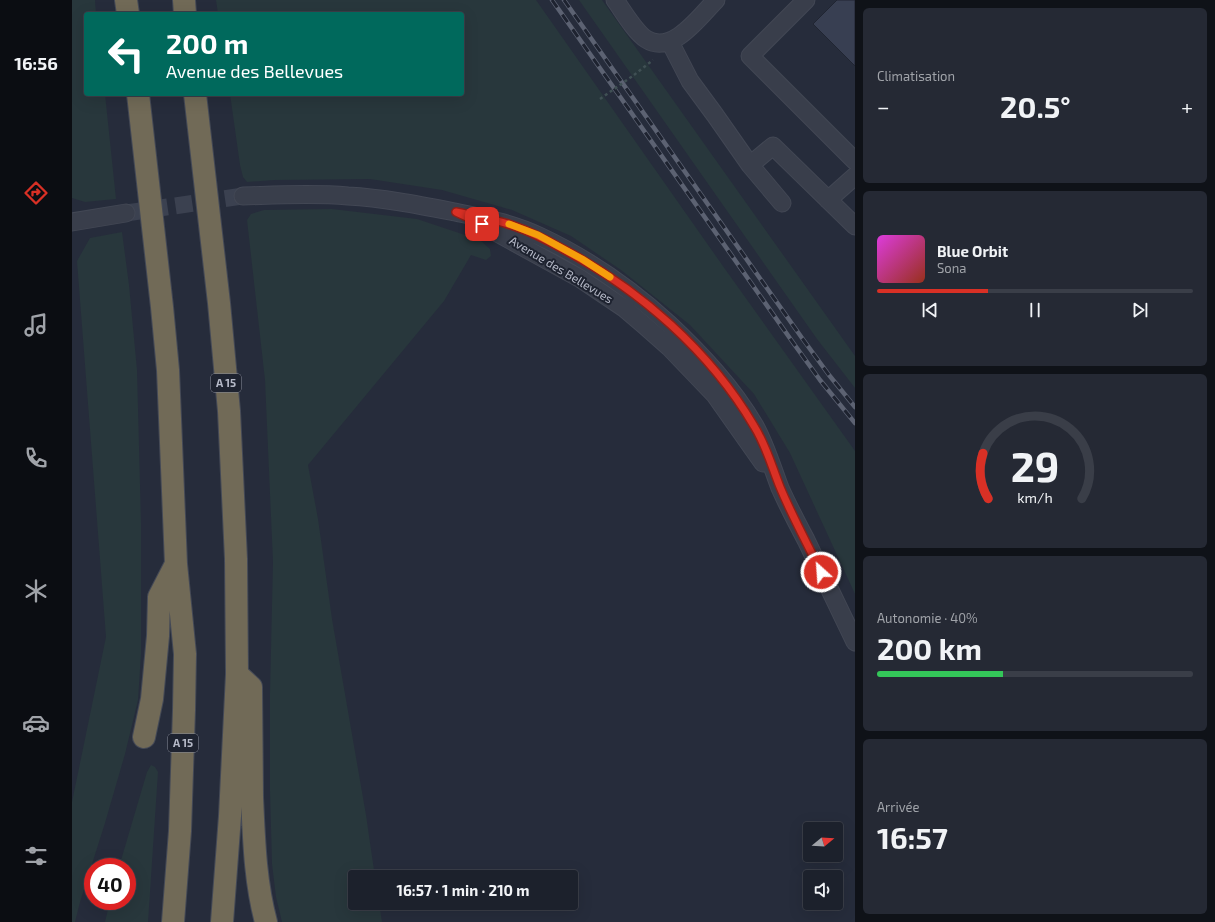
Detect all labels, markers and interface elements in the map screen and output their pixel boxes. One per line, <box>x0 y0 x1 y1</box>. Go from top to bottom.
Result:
text: 200 m <box>166 26 248 60</box>
icon: left <box>100 28 152 80</box>
text: 16:56 <box>14 52 58 74</box>
text: Avenue des Bellevues <box>166 60 343 82</box>
text: Climatisation <box>877 68 955 84</box>
text: 20.5° <box>1000 88 1071 124</box>
text: − <box>877 93 890 119</box>
text: + <box>1181 93 1193 119</box>
icon: directions <box>22 179 50 207</box>
pin <box>465 207 499 241</box>
icon: arrive <box>471 213 493 235</box>
street label: Avenue des Bellevues <box>507 233 616 306</box>
text: Blue Orbit <box>937 242 1008 260</box>
text: Sona <box>937 260 966 276</box>
icon: previous <box>919 299 941 321</box>
icon: pause <box>1024 299 1046 321</box>
icon: next <box>1129 299 1151 321</box>
icon: music <box>22 311 50 339</box>
road number: A 15 <box>211 374 241 392</box>
text: 29 <box>1011 440 1059 490</box>
icon: phone <box>22 444 50 472</box>
text: km/h <box>1017 489 1053 506</box>
position arrow <box>800 551 842 593</box>
icon: climate <box>22 577 50 605</box>
text: Autonomie · 40% <box>877 610 978 626</box>
text: 200 km <box>877 630 982 666</box>
icon: car <box>22 709 50 737</box>
road number: A 15 <box>168 734 198 752</box>
text: Arrivée <box>877 799 920 815</box>
text: 16:57 <box>877 819 948 855</box>
north arrow <box>803 822 843 862</box>
map controls <box>803 822 843 910</box>
icon: filters <box>22 842 50 870</box>
speed limit sign: 40 <box>84 858 136 910</box>
button: sound <box>803 870 843 910</box>
text: 16:57 · 1 min · 210 m <box>396 881 530 899</box>

